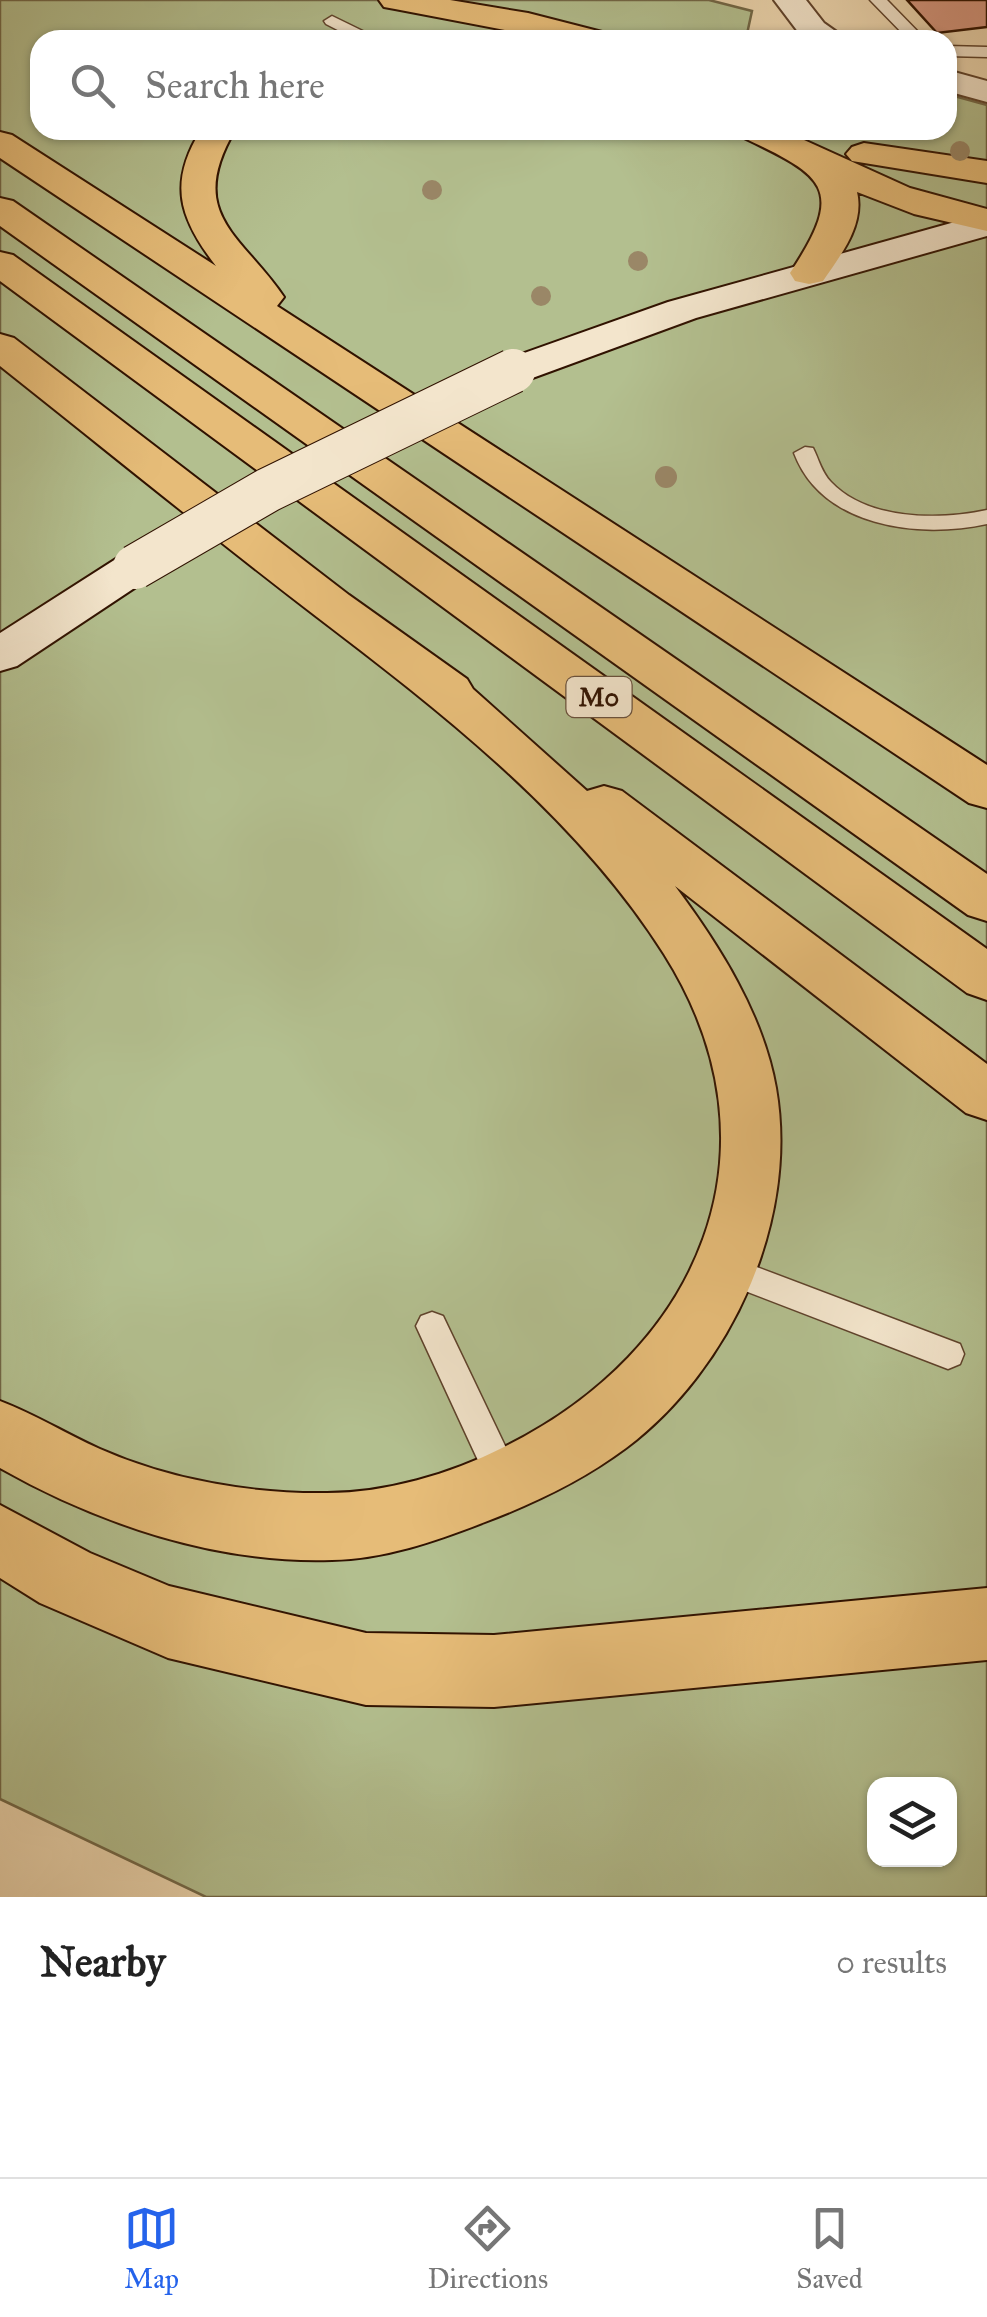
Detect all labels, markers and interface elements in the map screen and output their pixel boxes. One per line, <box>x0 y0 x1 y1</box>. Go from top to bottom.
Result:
search box <box>30 30 957 140</box>
icon: search <box>65 58 120 113</box>
text: Search here <box>145 62 325 108</box>
road number: M0 <box>566 677 632 717</box>
map controls <box>867 1777 957 1867</box>
button: layers <box>867 1777 957 1867</box>
text: Nearby <box>40 1936 165 1988</box>
text: 0 results <box>836 1943 947 1982</box>
tab: Map <box>124 2201 179 2296</box>
tab: Directions <box>427 2201 548 2296</box>
tab: Saved <box>796 2201 863 2296</box>

